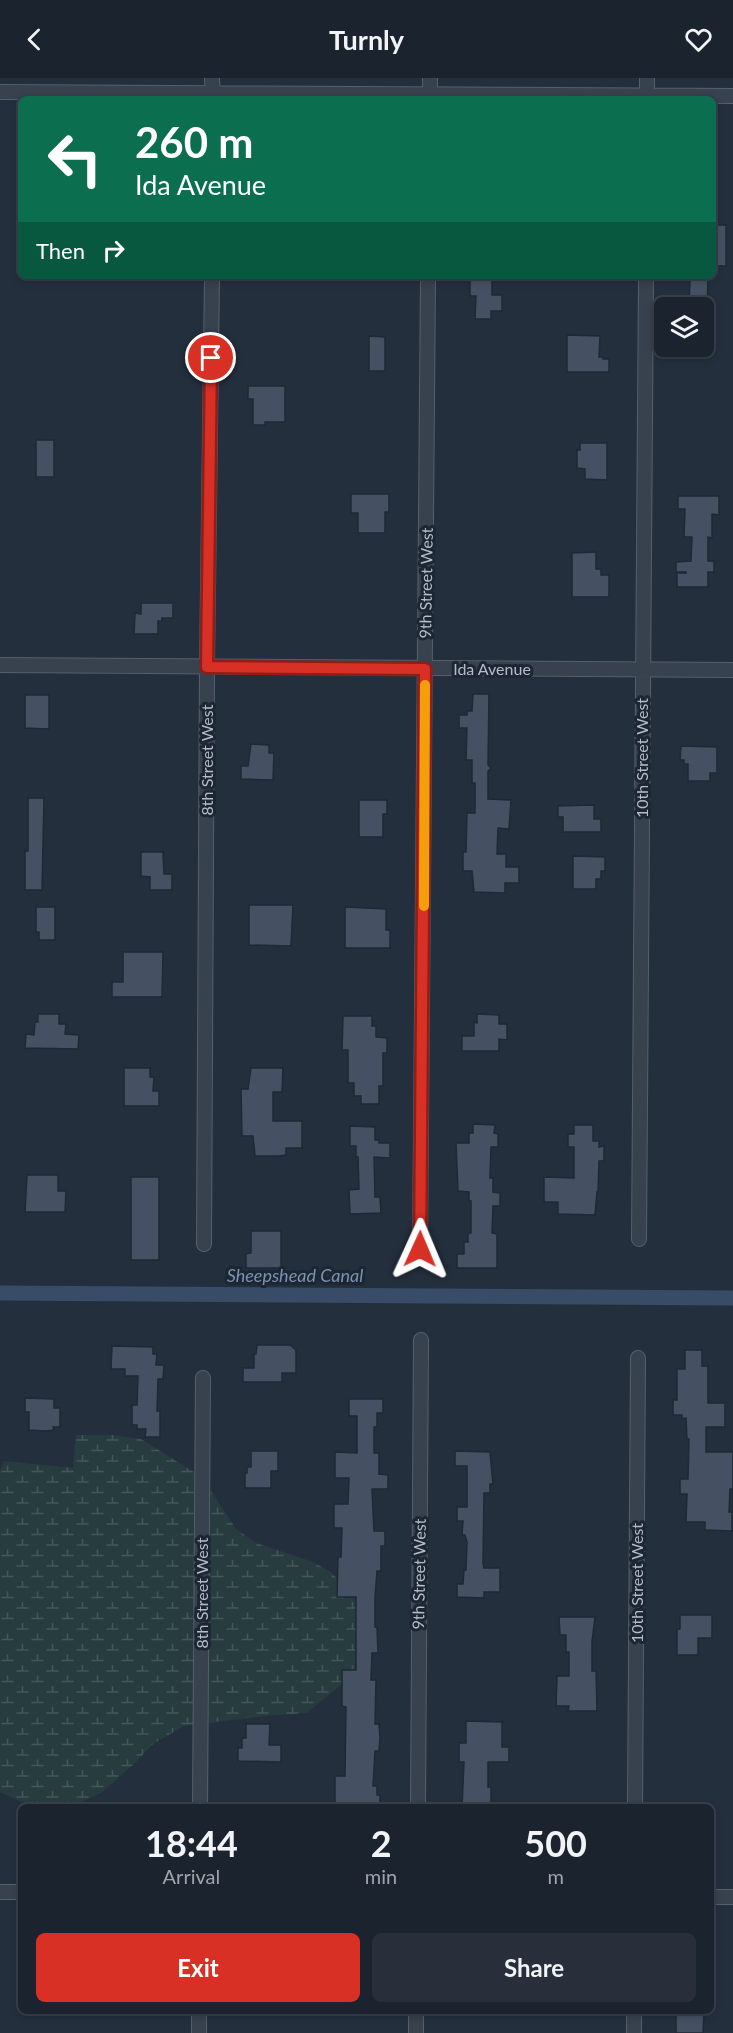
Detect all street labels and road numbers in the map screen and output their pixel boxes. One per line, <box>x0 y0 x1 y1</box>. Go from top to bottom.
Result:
street label: 9th Street West <box>415 527 436 639</box>
street label: Ida Avenue <box>453 659 531 678</box>
street label: 10th Street West <box>632 698 651 818</box>
street label: 8th Street West <box>197 704 216 815</box>
street label: 9th Street West <box>408 1518 429 1630</box>
street label: 10th Street West <box>627 1523 646 1643</box>
street label: 8th Street West <box>192 1537 211 1648</box>

